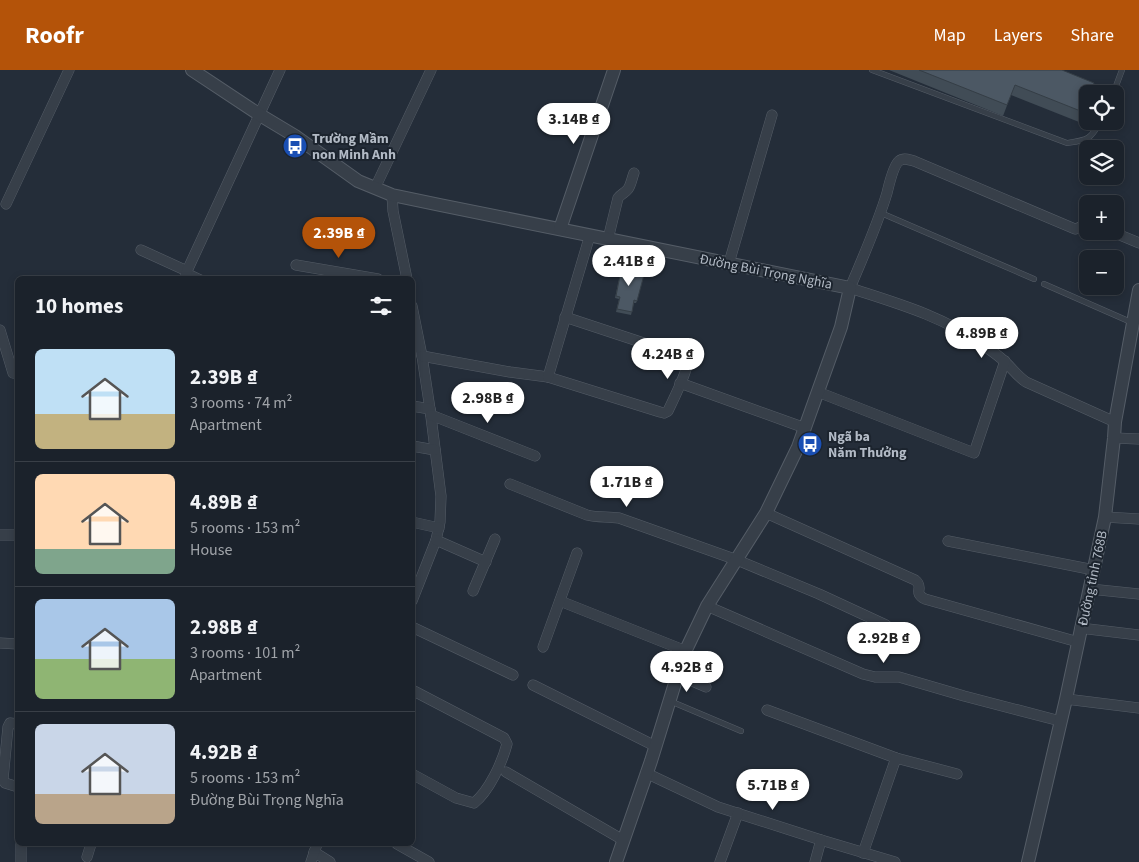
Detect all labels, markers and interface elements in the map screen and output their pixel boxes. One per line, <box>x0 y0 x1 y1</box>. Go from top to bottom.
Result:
text: Roofr <box>25 18 84 53</box>
text: Map <box>934 23 966 48</box>
text: Layers <box>994 23 1043 48</box>
text: Share <box>1071 23 1114 48</box>
map controls <box>1079 85 1124 295</box>
button: locate <box>1079 85 1124 130</box>
pin: 3.14B ₫ <box>528 102 620 145</box>
text: 3.14B ₫ <box>548 108 600 130</box>
place label: Trường Mầm non Minh Anh <box>312 129 396 165</box>
bus stop icon: Trường Mầm non Minh Anh <box>282 133 308 159</box>
button: layers <box>1079 140 1124 185</box>
button: + <box>1079 195 1124 240</box>
pin: 2.39B ₫ <box>293 216 385 259</box>
text: 2.39B ₫ <box>313 222 365 244</box>
pin: 2.41B ₫ <box>583 244 675 287</box>
street label: Đường Bùi Trọng Nghĩa <box>698 249 834 295</box>
text: 2.41B ₫ <box>603 250 655 272</box>
button: − <box>1079 250 1124 295</box>
text: 10 homes <box>35 291 123 321</box>
icon: filters <box>367 292 395 320</box>
pin: 4.89B ₫ <box>936 316 1028 359</box>
text: 4.89B ₫ <box>956 322 1008 344</box>
pin: 4.24B ₫ <box>622 338 714 380</box>
text: 4.24B ₫ <box>642 343 694 365</box>
text: 2.39B ₫ <box>190 362 258 392</box>
icon: home <box>75 369 135 429</box>
pin: 2.98B ₫ <box>442 382 534 424</box>
text: 2.98B ₫ <box>462 387 514 409</box>
text: 3 rooms · 74 m² <box>190 392 292 414</box>
text: Apartment <box>190 414 262 436</box>
place label: Ngã ba Năm Thưởng <box>828 427 907 463</box>
bus stop icon: Ngã ba Năm Thưởng <box>797 431 823 457</box>
pin: 1.71B ₫ <box>581 466 673 508</box>
text: 1.71B ₫ <box>601 471 653 493</box>
text: 4.89B ₫ <box>190 487 258 517</box>
icon: home <box>75 494 135 554</box>
text: 5 rooms · 153 m² <box>190 517 300 539</box>
street label: Đường tỉnh 768B <box>1073 529 1113 628</box>
text: House <box>190 539 232 561</box>
text: 2.98B ₫ <box>190 612 258 642</box>
icon: home <box>75 619 135 679</box>
pin: 2.92B ₫ <box>838 622 930 664</box>
text: 2.92B ₫ <box>858 627 910 649</box>
text: 3 rooms · 101 m² <box>190 642 300 664</box>
pin: 4.92B ₫ <box>641 650 733 693</box>
text: 4.92B ₫ <box>661 656 713 678</box>
text: Apartment <box>190 664 262 686</box>
text: 4.92B ₫ <box>190 737 258 767</box>
icon: home <box>75 744 135 804</box>
text: 5 rooms · 153 m² <box>190 767 300 789</box>
pin: 5.71B ₫ <box>727 768 819 811</box>
text: 5.71B ₫ <box>747 774 799 796</box>
text: Đường Bùi Trọng Nghĩa <box>190 789 344 811</box>

